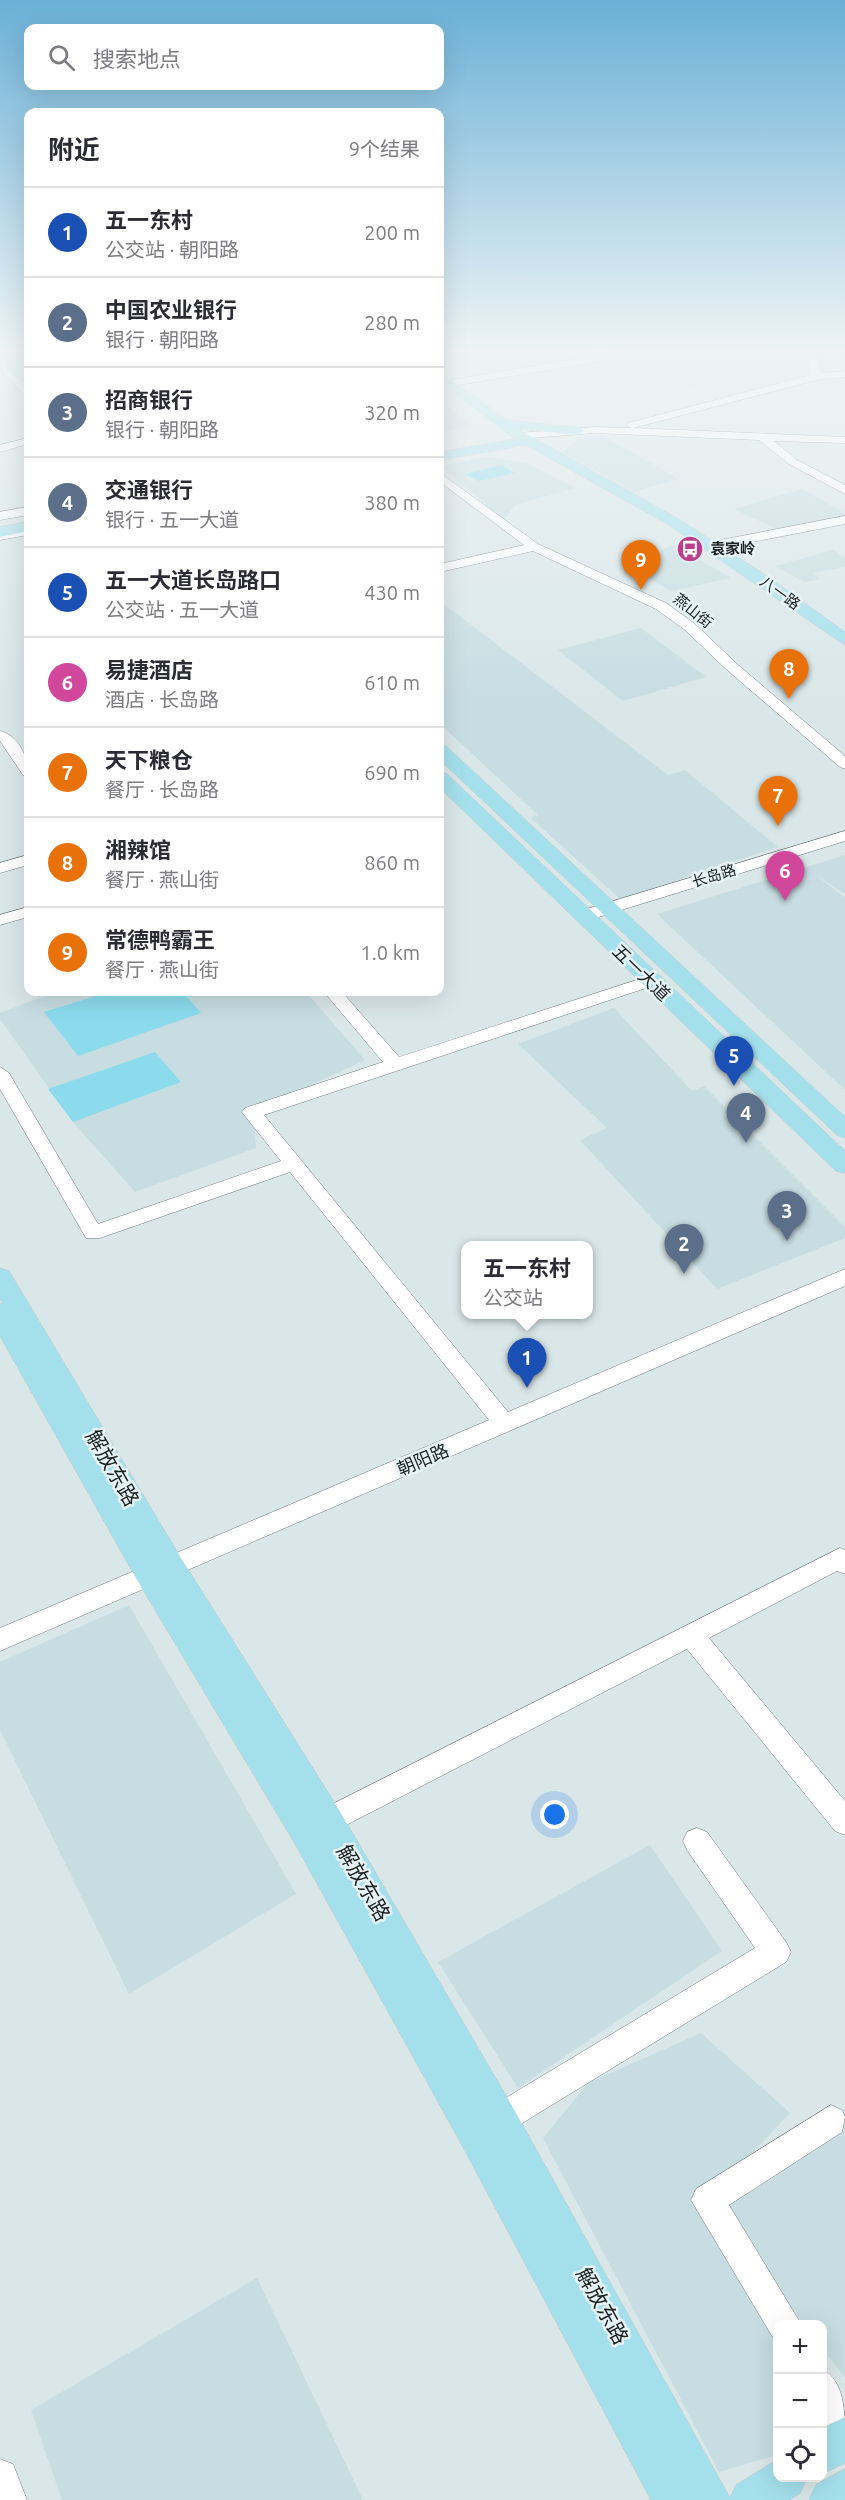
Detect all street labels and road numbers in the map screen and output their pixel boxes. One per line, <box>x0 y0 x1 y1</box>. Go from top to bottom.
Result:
street label: 八一路 <box>757 572 803 613</box>
street label: 燕山街 <box>670 590 716 631</box>
street label: 长岛路 <box>690 861 738 890</box>
street label: 五一大道 <box>609 940 675 1004</box>
street label: 解放东路 <box>81 1425 144 1510</box>
street label: 朝阳路 <box>394 1439 451 1479</box>
street label: 解放东路 <box>332 1840 395 1925</box>
street label: 解放东路 <box>572 2263 634 2348</box>

